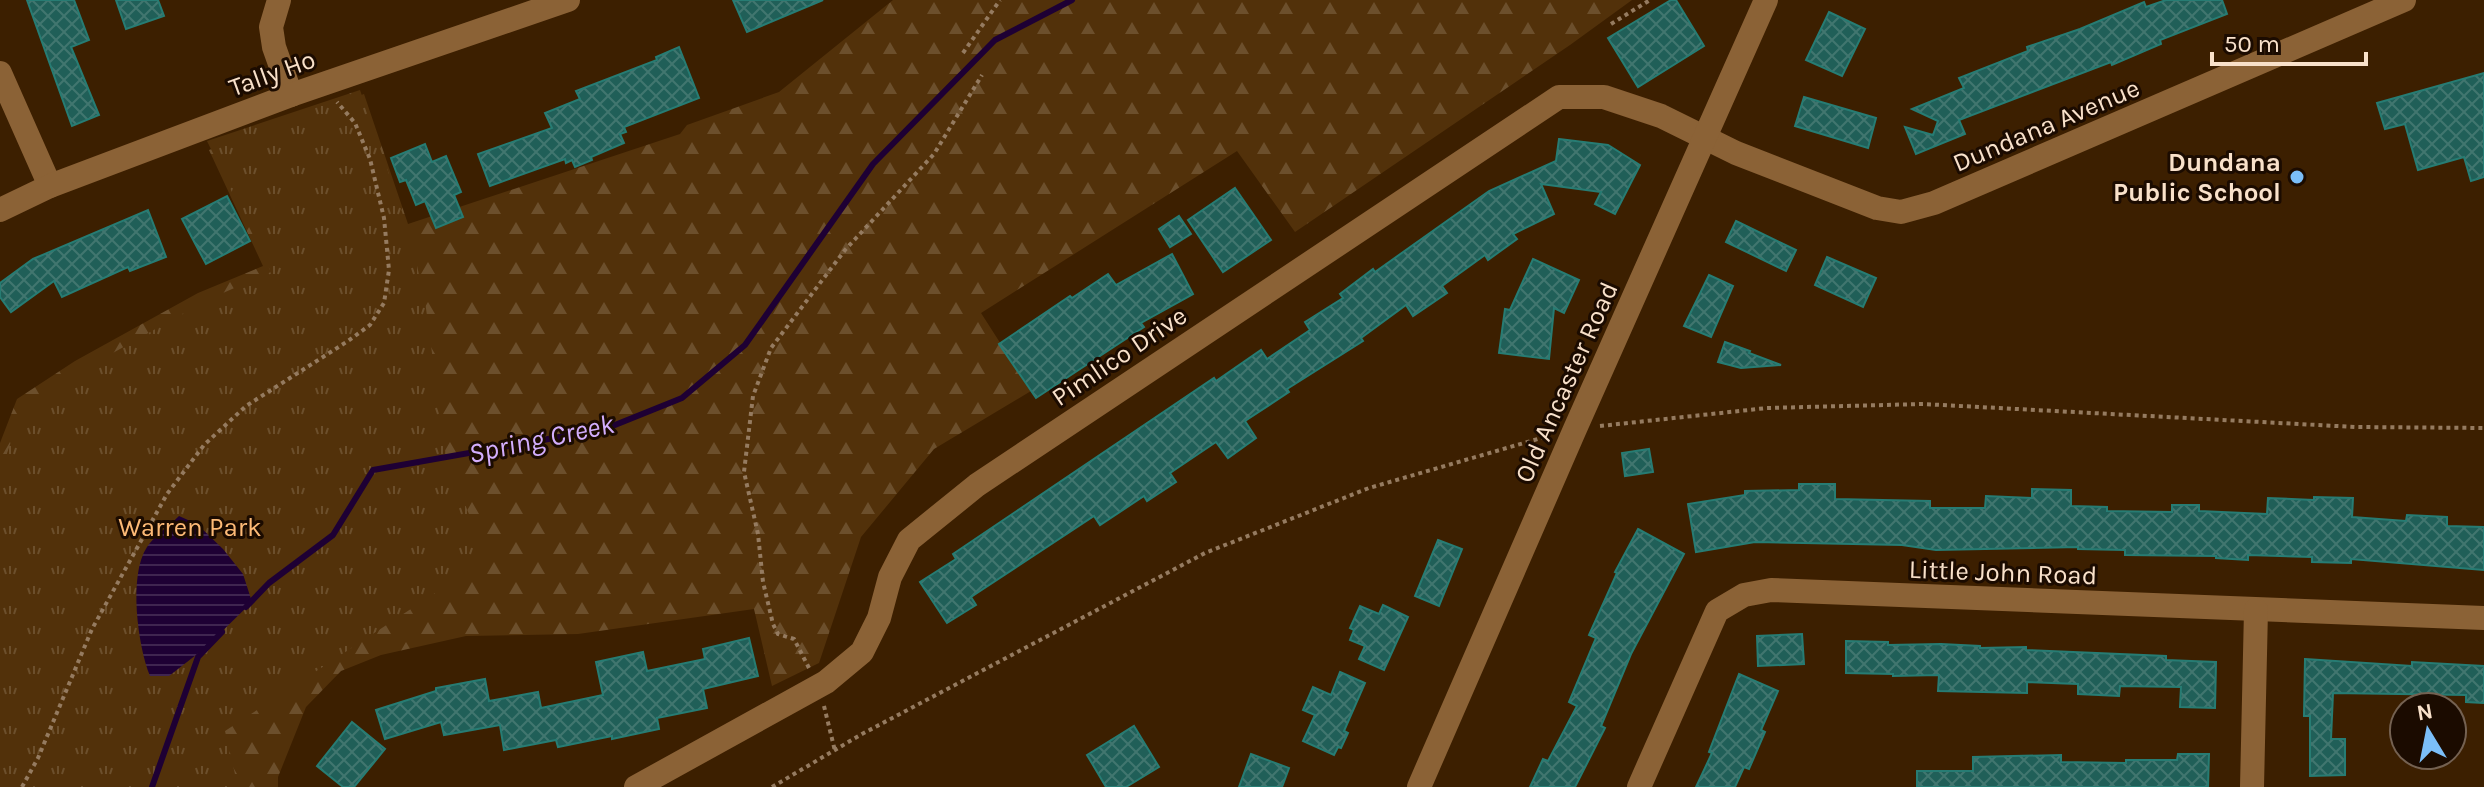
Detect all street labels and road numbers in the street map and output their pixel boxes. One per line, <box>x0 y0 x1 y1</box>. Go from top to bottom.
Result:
street label: Tally Ho <box>225 44 320 103</box>
street label: Dundana Avenue <box>1948 72 2144 179</box>
street label: Old Ancaster Road <box>1508 277 1625 487</box>
street label: Pimlico Drive <box>1046 300 1193 413</box>
street label: Little John Road <box>1908 554 2098 591</box>

